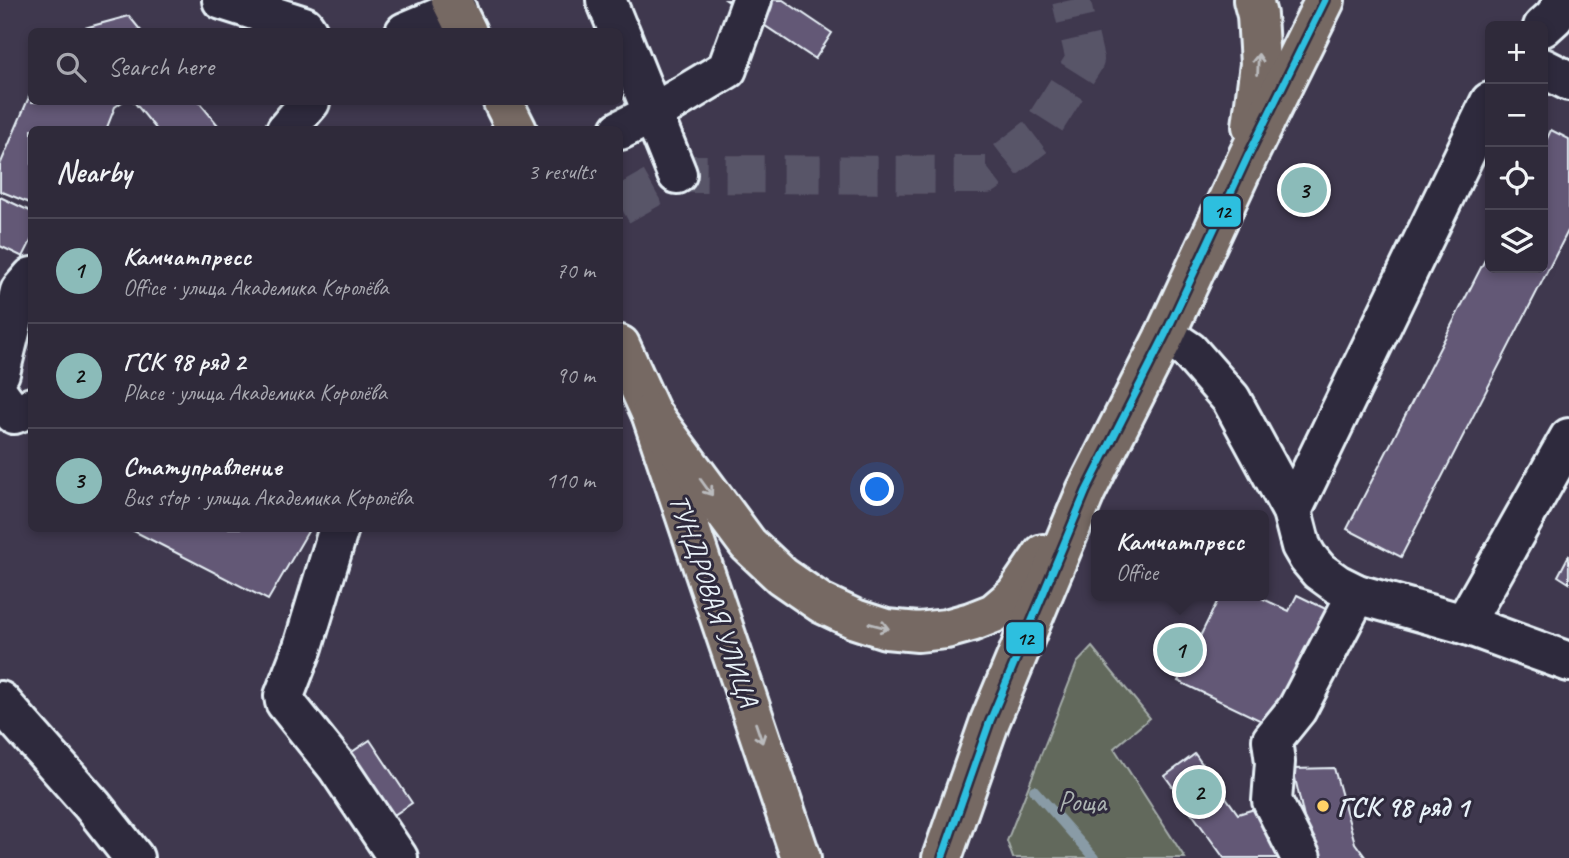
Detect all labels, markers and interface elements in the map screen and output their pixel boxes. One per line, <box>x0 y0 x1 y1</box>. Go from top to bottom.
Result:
map controls <box>1485 21 1548 273</box>
button: + <box>1485 21 1548 84</box>
search box <box>28 28 623 105</box>
icon: search <box>52 48 90 86</box>
text: Search here <box>108 50 214 83</box>
one-way arrow <box>1252 53 1265 76</box>
button: − <box>1485 84 1548 147</box>
button: locate <box>1485 147 1548 210</box>
text: Nearby <box>56 153 132 191</box>
text: 3 results <box>528 157 595 186</box>
pin: 3 <box>1281 164 1327 216</box>
line badge: 12 <box>1202 195 1242 228</box>
text: 12 <box>1213 200 1233 224</box>
button: layers <box>1485 210 1548 273</box>
text: Камчатпресс <box>123 240 251 273</box>
text: 1 <box>74 256 84 285</box>
text: 70 m <box>556 256 595 285</box>
text: Office · улица Академика Королёва <box>123 273 388 302</box>
text: ГСК 98 ряд 2 <box>123 345 246 378</box>
text: 2 <box>74 361 84 390</box>
text: 90 m <box>556 361 595 390</box>
text: Place · улица Академика Королёва <box>123 378 387 407</box>
text: Статуправление <box>123 450 282 483</box>
text: 3 <box>74 466 84 495</box>
text: 110 m <box>546 466 595 495</box>
your location <box>860 472 894 506</box>
one-way arrow <box>699 477 714 496</box>
text: Bus stop · улица Академика Королёва <box>123 483 412 512</box>
street label: ТУНДРОВАЯ УЛИЦА <box>661 489 767 712</box>
popup <box>1091 510 1269 601</box>
text: Камчатпресс <box>1116 525 1244 558</box>
text: Office <box>1116 558 1158 587</box>
one-way arrow <box>868 621 890 634</box>
line badge: 12 <box>1005 621 1045 655</box>
pin: 1 <box>1157 624 1203 676</box>
text: 12 <box>1016 627 1036 651</box>
one-way arrow <box>754 721 766 743</box>
pin: 2 <box>1176 766 1222 818</box>
park label: Роща <box>1058 784 1108 819</box>
place label: ГСК 98 ряд 1 <box>1337 789 1472 824</box>
marker: ГСК 98 ряд 1 <box>1315 798 1331 814</box>

